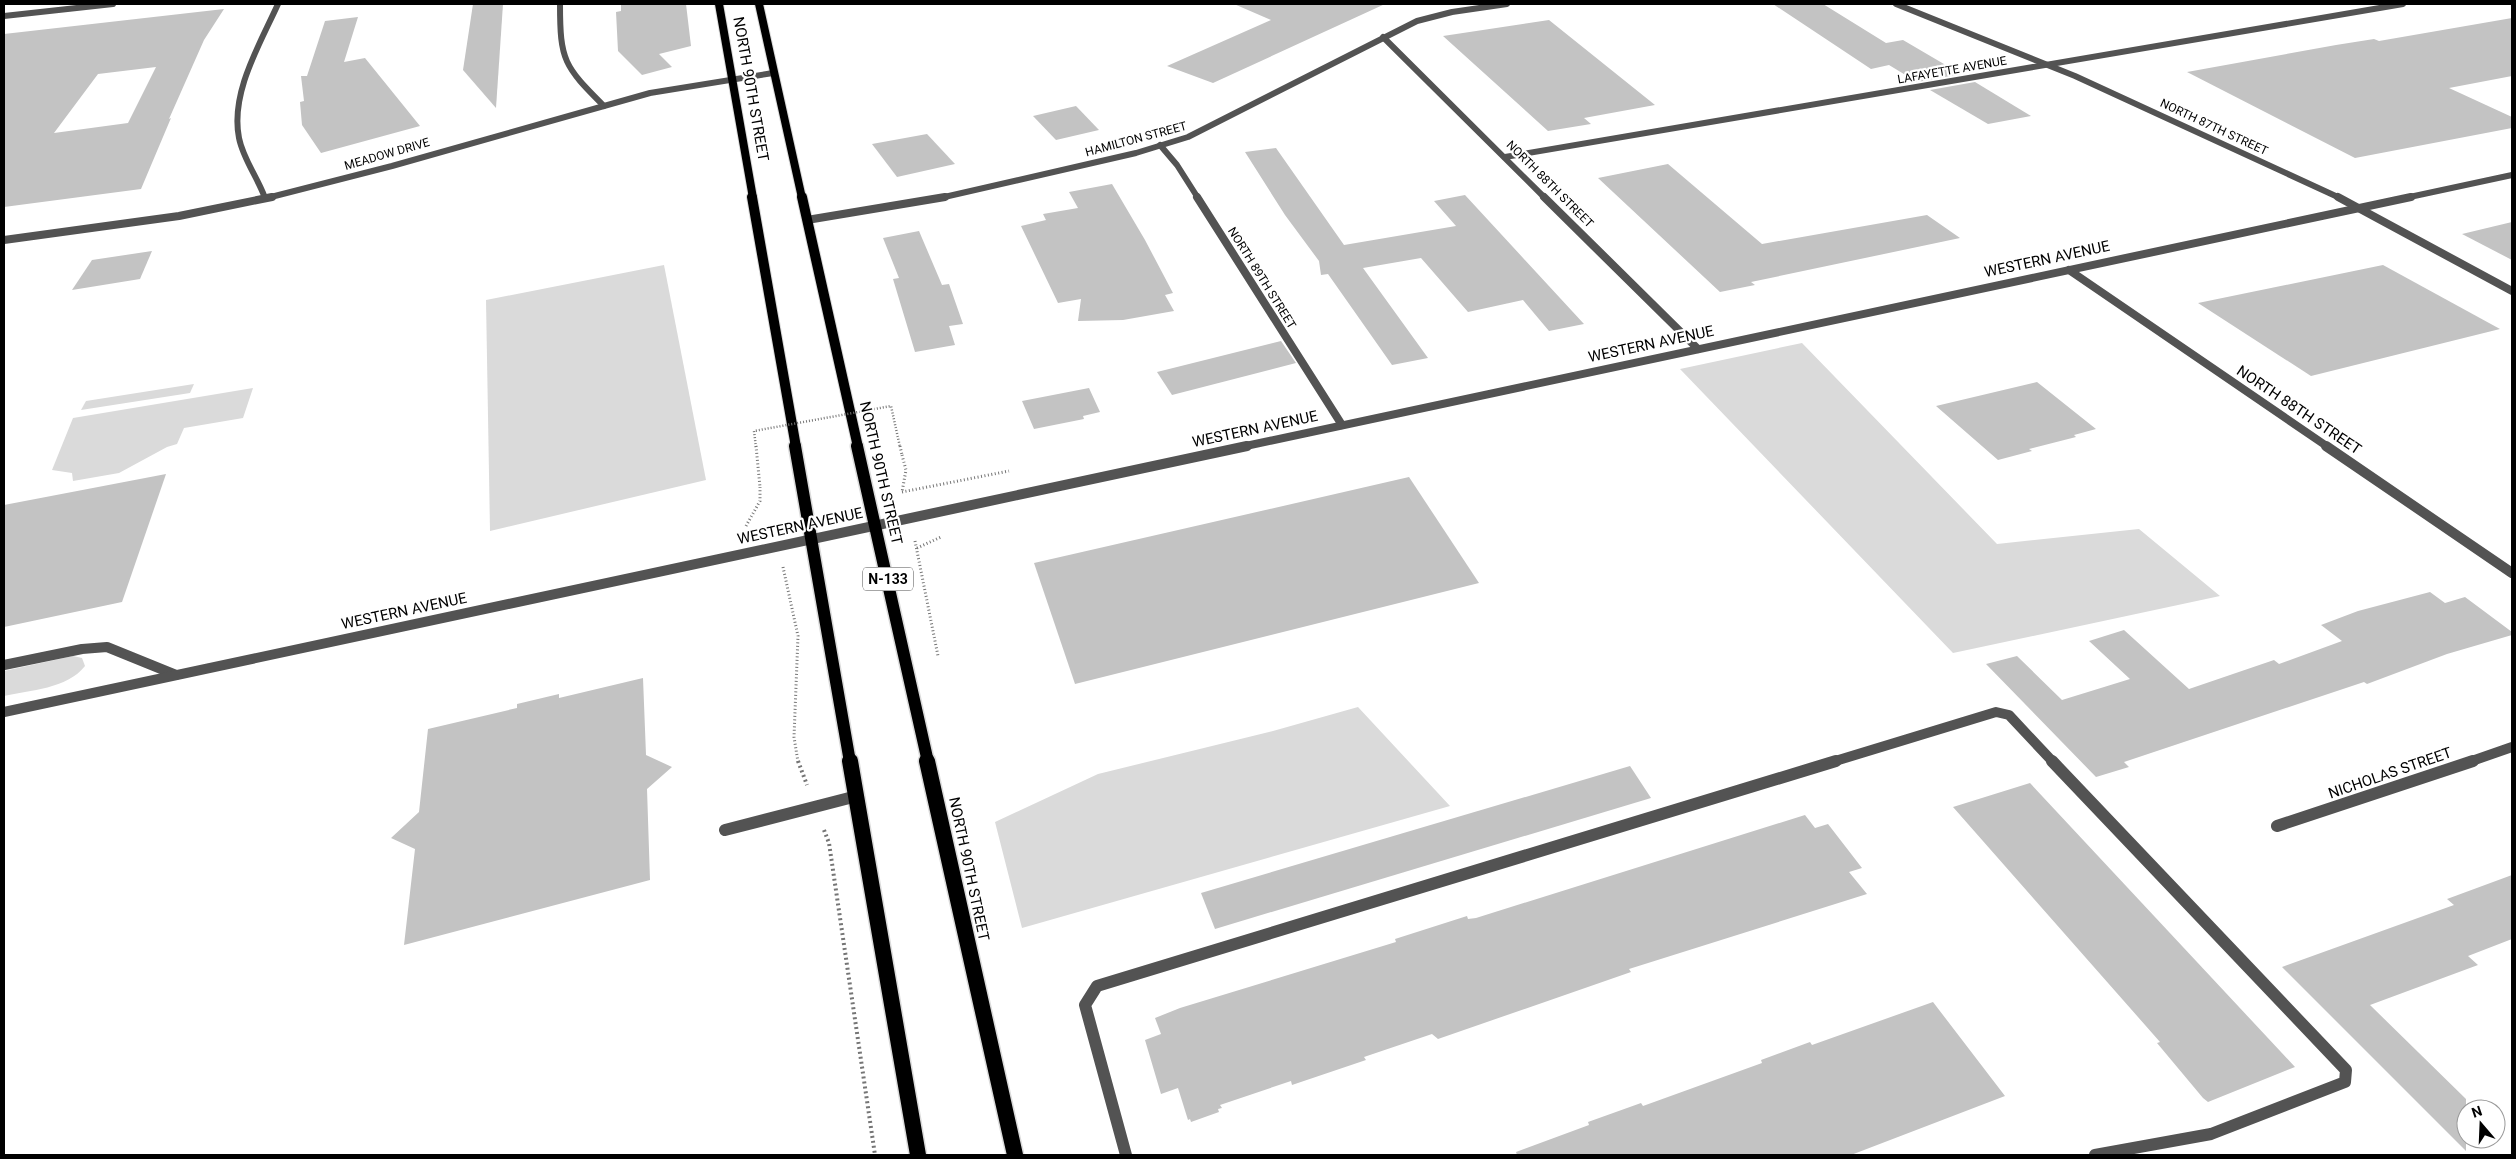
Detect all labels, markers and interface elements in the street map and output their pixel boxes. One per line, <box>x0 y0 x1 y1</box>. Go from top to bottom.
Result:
street label: NORTH 90TH STREET <box>729 15 773 163</box>
street label: LAFAYETTE AVENUE <box>1896 53 2008 86</box>
street label: NORTH 87TH STREET <box>2158 96 2270 158</box>
street label: HAMILTON STREET <box>1084 119 1188 159</box>
street label: MEADOW DRIVE <box>343 135 431 173</box>
street label: NORTH 88TH STREET <box>1504 138 1596 230</box>
street label: NORTH 89TH STREET <box>1225 225 1299 331</box>
street label: WESTERN AVENUE <box>1982 237 2112 281</box>
street label: WESTERN AVENUE <box>1586 322 1716 366</box>
street label: NORTH 88TH STREET <box>2233 362 2365 458</box>
street label: NORTH 90TH STREET <box>856 400 906 546</box>
street label: WESTERN AVENUE <box>1190 407 1320 451</box>
street label: WESTERN AVENUE <box>735 504 865 548</box>
road number: N-133 <box>863 568 913 590</box>
street label: WESTERN AVENUE <box>339 589 469 633</box>
street label: NICHOLAS STREET <box>2326 743 2454 803</box>
street label: NORTH 90TH STREET <box>945 795 993 943</box>
north arrow <box>2456 1099 2506 1149</box>
text: N <box>2469 1103 2484 1121</box>

